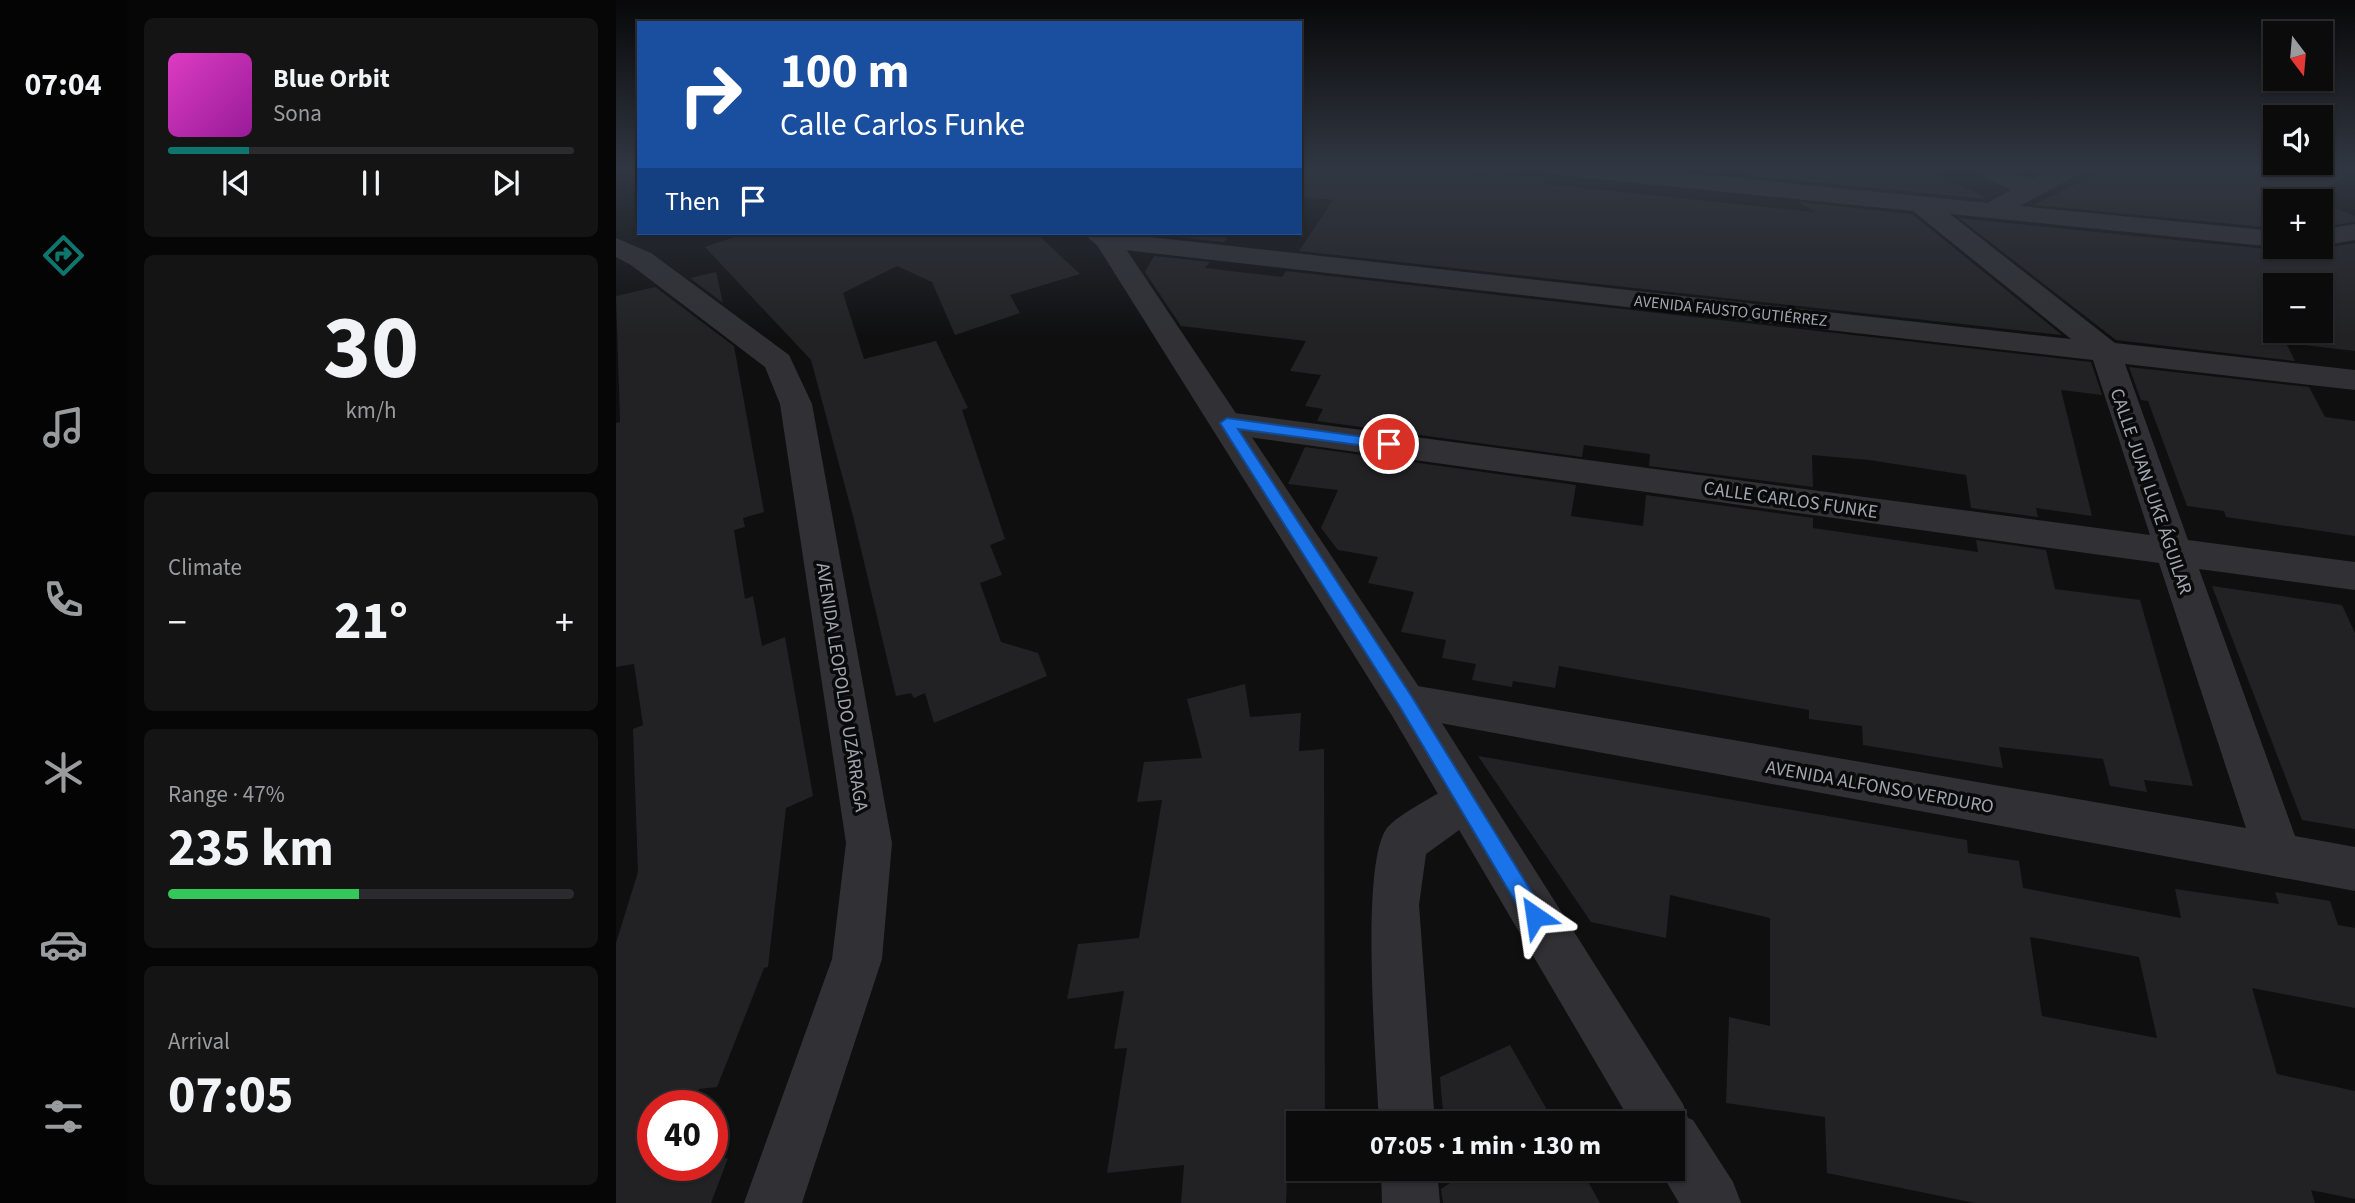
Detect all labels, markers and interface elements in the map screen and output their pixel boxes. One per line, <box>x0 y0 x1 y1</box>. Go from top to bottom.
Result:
north arrow <box>2263 21 2333 91</box>
map controls <box>2263 21 2333 343</box>
text: 100 m <box>780 37 909 107</box>
icon: right <box>665 49 756 140</box>
text: Blue Orbit <box>273 60 390 97</box>
text: 07:04 <box>24 62 102 108</box>
text: Sona <box>273 97 322 130</box>
text: Calle Carlos Funke <box>780 102 1025 148</box>
button: sound <box>2263 105 2333 175</box>
icon: previous <box>217 164 255 202</box>
icon: pause <box>352 164 390 202</box>
icon: next <box>487 164 525 202</box>
icon: arrive <box>734 182 772 220</box>
text: Then <box>665 183 720 220</box>
button: + <box>2263 189 2333 259</box>
icon: directions <box>39 231 88 280</box>
button: − <box>2263 273 2333 343</box>
text: 30 <box>323 284 419 413</box>
street label: AVENIDA FAUSTO GUTIÉRREZ <box>1633 290 1829 332</box>
street label: CALLE JUAN LUKE ÁGUILAR <box>2103 385 2199 598</box>
text: km/h <box>345 394 397 427</box>
icon: music <box>39 403 88 452</box>
pin <box>1359 414 1419 474</box>
icon: arrive <box>1370 425 1408 463</box>
street label: CALLE CARLOS FUNKE <box>1702 475 1880 526</box>
text: Climate <box>168 551 242 584</box>
street label: AVENIDA LEOPOLDO UZÁRRAGA <box>808 561 875 814</box>
icon: phone <box>39 575 88 624</box>
text: 21° <box>334 585 408 659</box>
text: − <box>168 596 187 650</box>
text: + <box>555 596 574 650</box>
icon: climate <box>39 748 88 797</box>
street label: AVENIDA ALFONSO VERDURO <box>1764 754 1996 821</box>
text: Range · 47% <box>168 778 285 811</box>
text: 235 km <box>168 812 334 886</box>
position arrow <box>1498 879 1572 953</box>
icon: car <box>39 920 88 969</box>
text: Arrival <box>168 1025 230 1058</box>
text: 07:05 <box>168 1059 293 1133</box>
speed limit sign: 40 <box>637 1090 728 1181</box>
icon: filters <box>39 1092 88 1141</box>
text: 07:05 · 1 min · 130 m <box>1370 1127 1601 1164</box>

